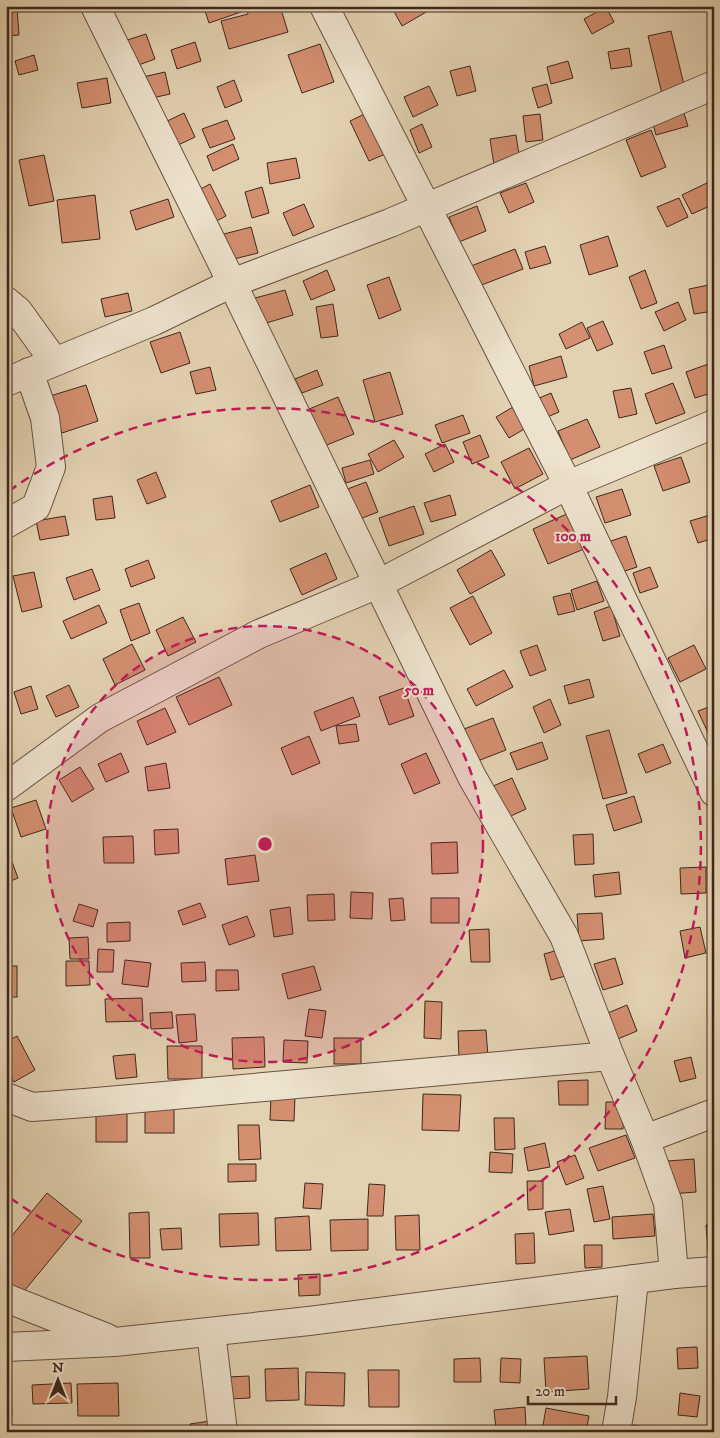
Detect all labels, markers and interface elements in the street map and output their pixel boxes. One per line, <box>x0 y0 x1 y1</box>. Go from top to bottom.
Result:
text: 100 m <box>555 527 592 546</box>
text: 50 m <box>403 681 435 700</box>
centre of rings <box>256 835 274 853</box>
north arrow <box>32 1356 82 1406</box>
text: N <box>52 1359 64 1377</box>
scale bar <box>528 1373 615 1405</box>
text: 20 m <box>535 1382 565 1401</box>

